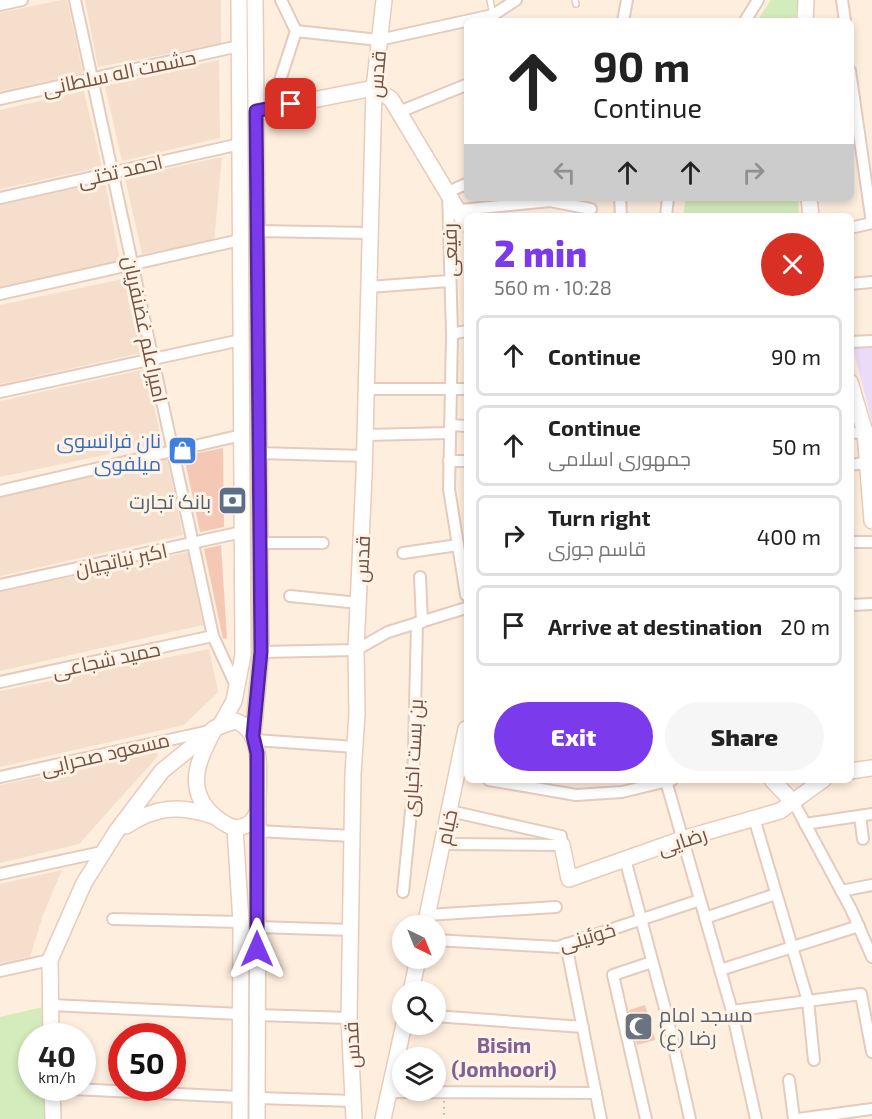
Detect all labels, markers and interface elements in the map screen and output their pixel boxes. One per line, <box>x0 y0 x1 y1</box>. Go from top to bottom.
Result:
text: 90 m <box>593 40 690 90</box>
icon: ahead <box>494 42 572 120</box>
street label: حشمت اله سلطانی <box>40 44 198 102</box>
street label: قدس <box>362 50 392 99</box>
pin <box>265 78 316 129</box>
icon: arrive <box>274 87 307 120</box>
text: Continue <box>593 91 702 123</box>
street label: احمد تختی <box>75 149 165 193</box>
icon: left <box>548 156 581 189</box>
icon: ahead <box>611 156 644 189</box>
icon: ahead <box>674 156 707 189</box>
icon: right <box>737 156 770 189</box>
street label: رفیعی <box>437 223 463 277</box>
text: 2 min <box>494 231 587 274</box>
button: close <box>761 233 824 296</box>
street label: امیراعلم غضنفریان <box>116 254 173 405</box>
text: 560 m · 10:28 <box>494 275 612 299</box>
icon: ahead <box>497 339 530 372</box>
text: Continue <box>548 343 641 369</box>
text: 90 m <box>771 343 821 369</box>
text: Continue <box>548 414 641 440</box>
place label: نان فرانسوی میلفوی <box>56 428 161 477</box>
icon: ahead <box>497 429 530 462</box>
text: 50 m <box>772 433 821 459</box>
shop icon: نان فرانسوی میلفوی <box>166 435 198 467</box>
text: جمهوری اسلامی <box>548 446 691 470</box>
bank icon: بانک تجارت <box>216 485 248 517</box>
place label: بانک تجارت <box>129 489 211 514</box>
text: Turn right <box>548 504 650 530</box>
icon: right <box>497 519 530 552</box>
text: 400 m <box>757 523 821 549</box>
street label: قدس <box>348 535 376 583</box>
text: قاسم جوزی <box>548 536 646 560</box>
street label: اکبر نباتچیان <box>73 538 170 582</box>
icon: arrive <box>497 609 530 642</box>
text: Arrive at destination <box>548 613 762 639</box>
text: 20 m <box>780 613 830 639</box>
street label: حمید شجاعی <box>50 636 163 684</box>
street label: بن بست اخباری <box>397 698 429 818</box>
button: Exit <box>494 702 653 771</box>
button: Share <box>665 702 824 771</box>
street label: مسعود صحرایی <box>38 727 172 781</box>
street label: خیام <box>431 807 464 847</box>
street label: رضایی <box>654 821 710 861</box>
north arrow <box>392 915 446 969</box>
map controls <box>392 915 446 1101</box>
position arrow <box>225 917 289 981</box>
street label: خوئینی <box>556 917 618 957</box>
button: search <box>392 981 446 1035</box>
place label: مسجد امام رضا (ع) <box>659 1002 753 1052</box>
mosque icon: مسجد امام رضا (ع) <box>622 1010 654 1042</box>
street label: قدس <box>338 1021 366 1069</box>
speed limit sign: 50 <box>108 1023 186 1101</box>
district label: Bisim (Jomhoori) <box>451 1032 557 1081</box>
text: 40 <box>38 1037 76 1073</box>
button: layers <box>392 1047 446 1101</box>
text: km/h <box>38 1068 76 1086</box>

